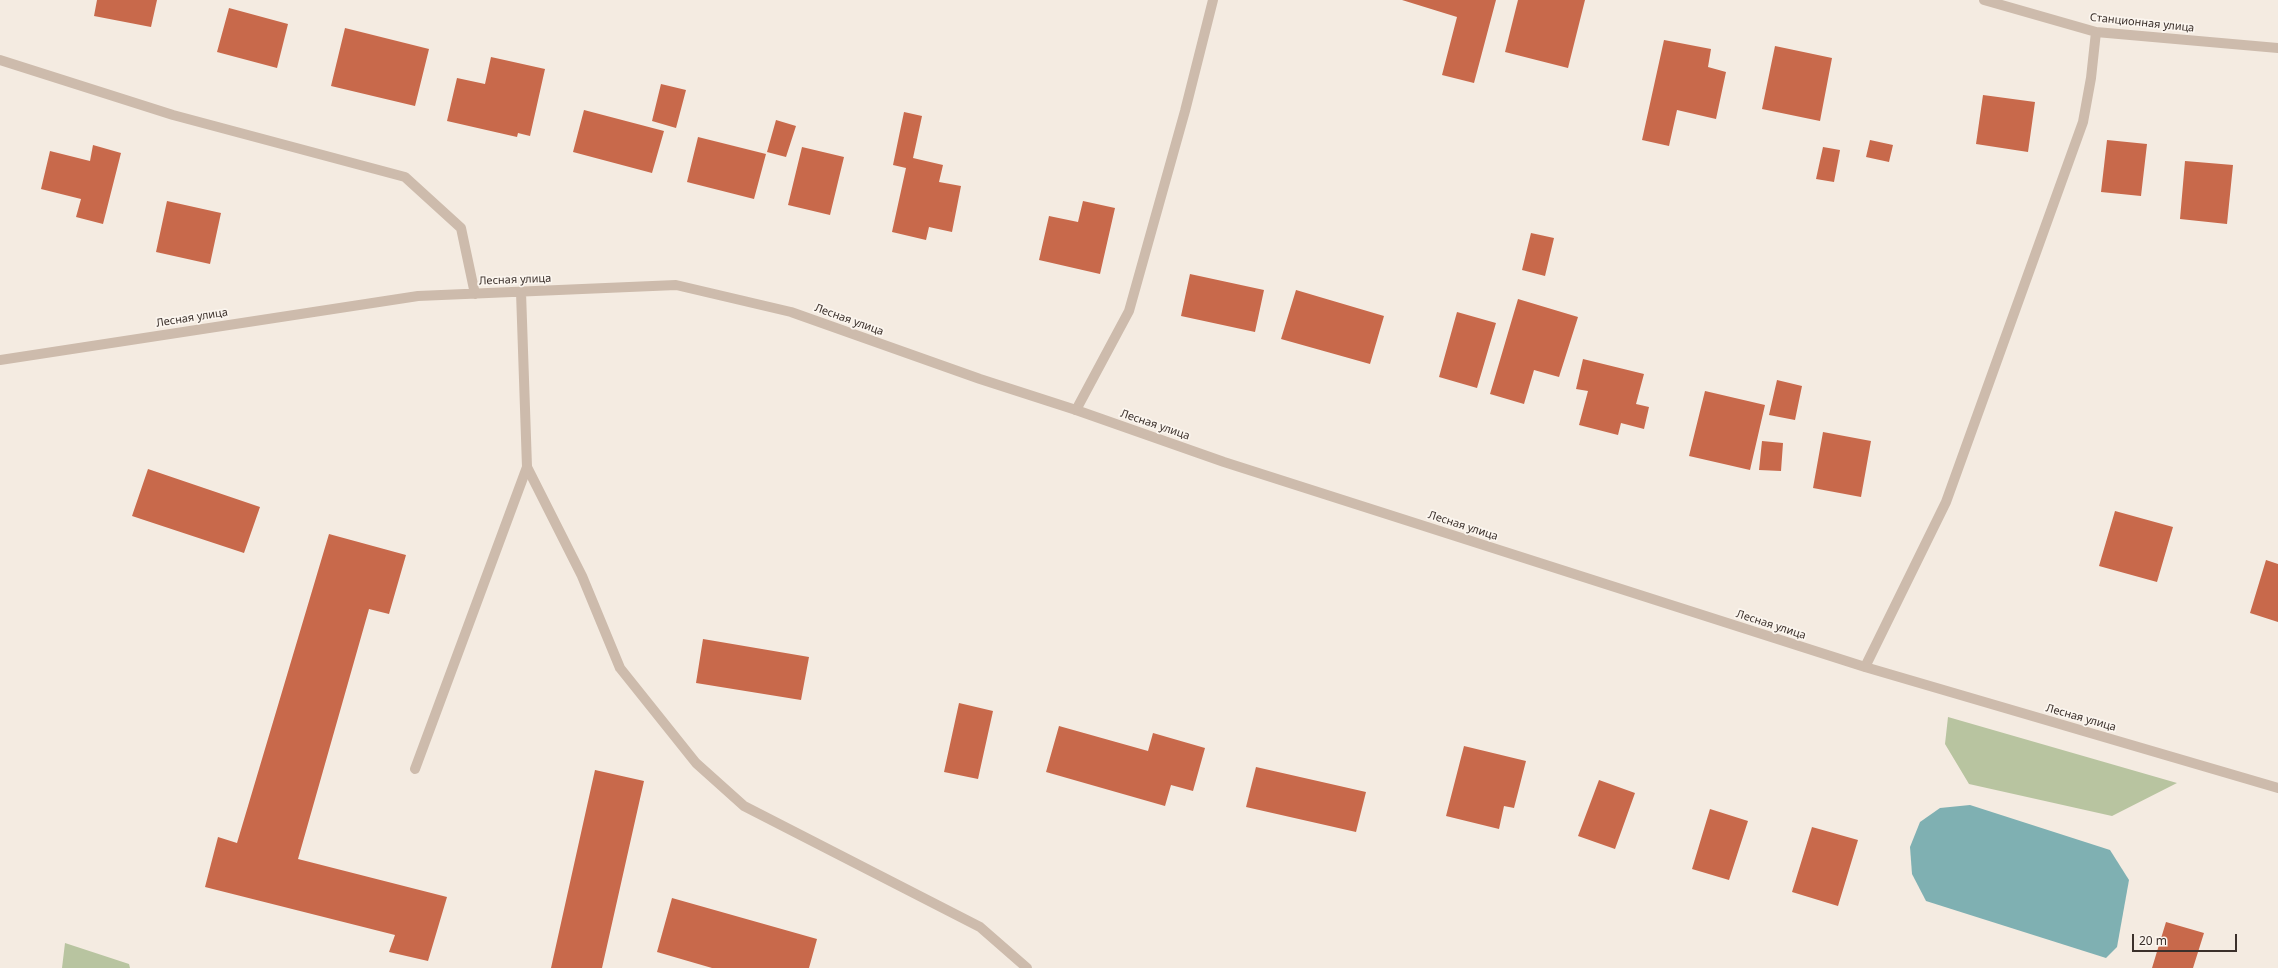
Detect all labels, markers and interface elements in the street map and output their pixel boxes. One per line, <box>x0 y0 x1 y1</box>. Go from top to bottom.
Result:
street label: Станционная улица <box>2089 11 2195 35</box>
street label: Лесная улица <box>479 272 551 288</box>
street label: Лесная улица <box>813 301 885 339</box>
street label: Лесная улица <box>155 306 229 330</box>
street label: Лесная улица <box>1119 407 1191 443</box>
street label: Лесная улица <box>1427 509 1499 543</box>
street label: Лесная улица <box>1735 608 1807 642</box>
street label: Лесная улица <box>2044 702 2118 734</box>
scale bar <box>2134 926 2239 952</box>
text: 20 m <box>2139 932 2167 949</box>

